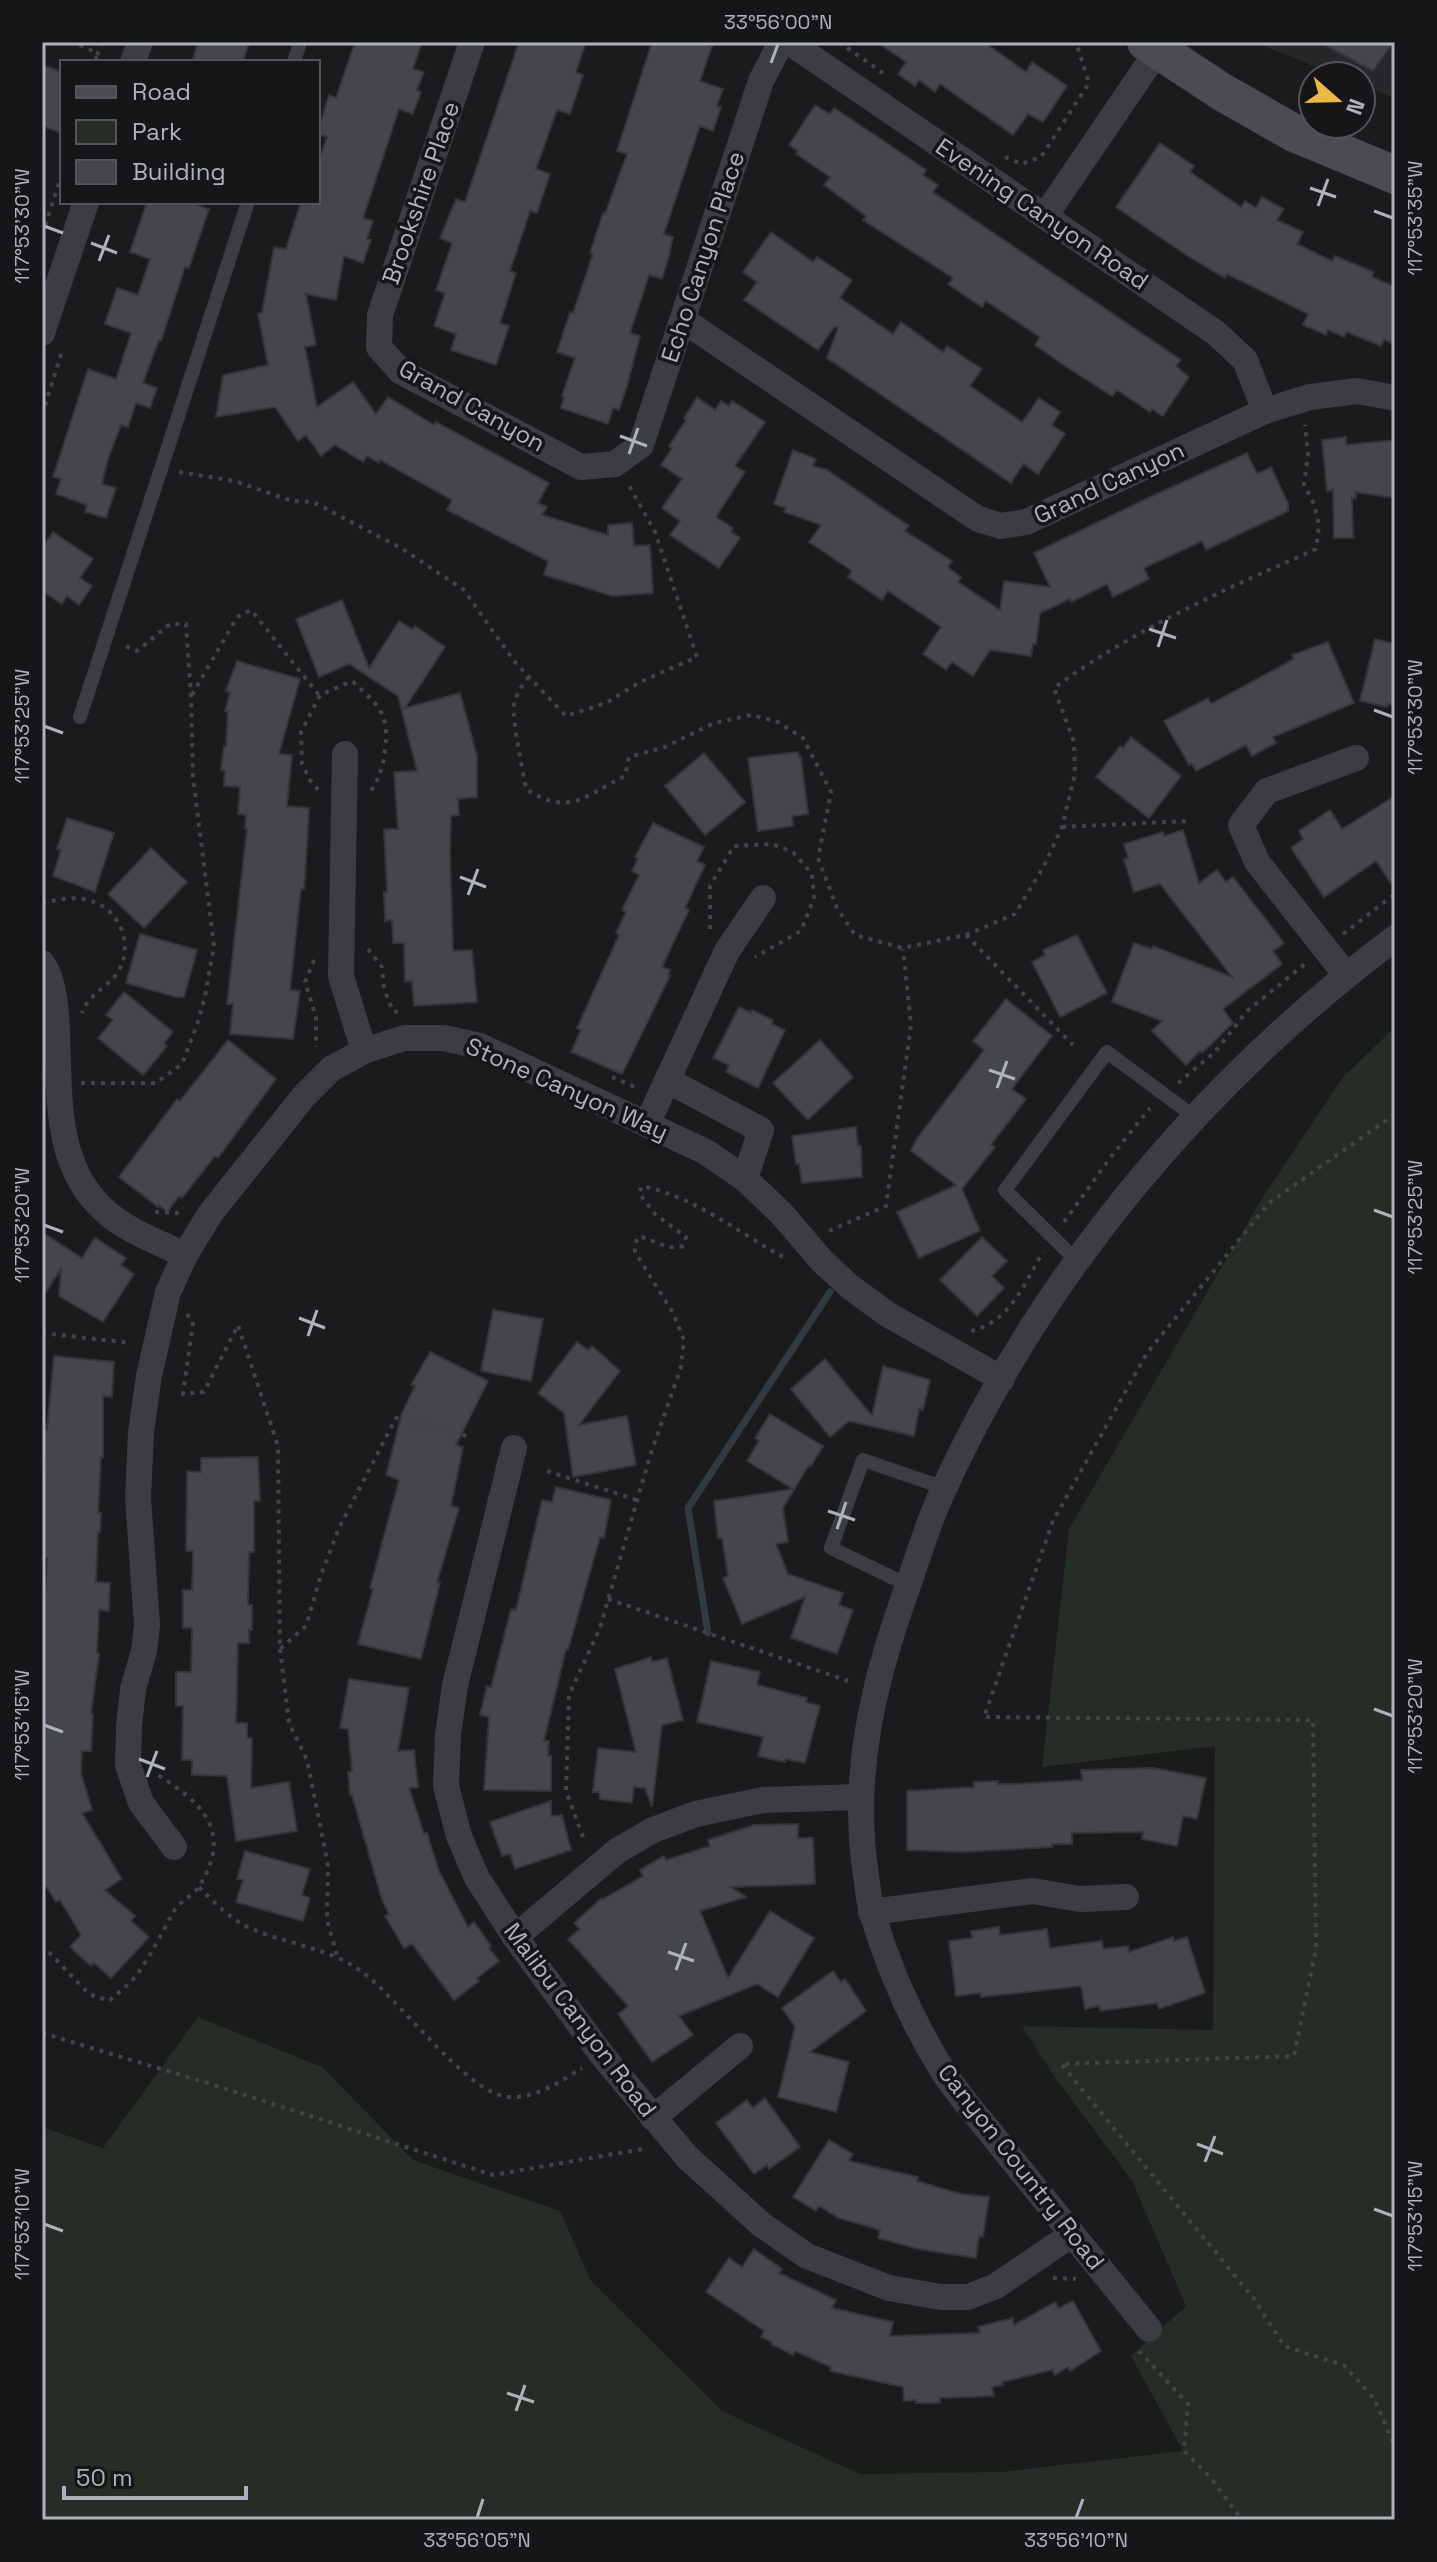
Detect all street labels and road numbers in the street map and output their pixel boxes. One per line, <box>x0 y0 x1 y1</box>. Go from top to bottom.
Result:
street label: Brookshire Place <box>375 97 466 288</box>
street label: Evening Canyon Road <box>930 131 1155 296</box>
street label: Echo Canyon Place <box>654 147 751 366</box>
street label: Grand Canyon <box>394 353 551 459</box>
street label: Grand Canyon <box>1029 434 1189 531</box>
street label: Stone Canyon Way <box>461 1030 673 1147</box>
street label: Malibu Canyon Road <box>497 1916 664 2123</box>
street label: Canyon Country Road <box>931 2057 1112 2276</box>

